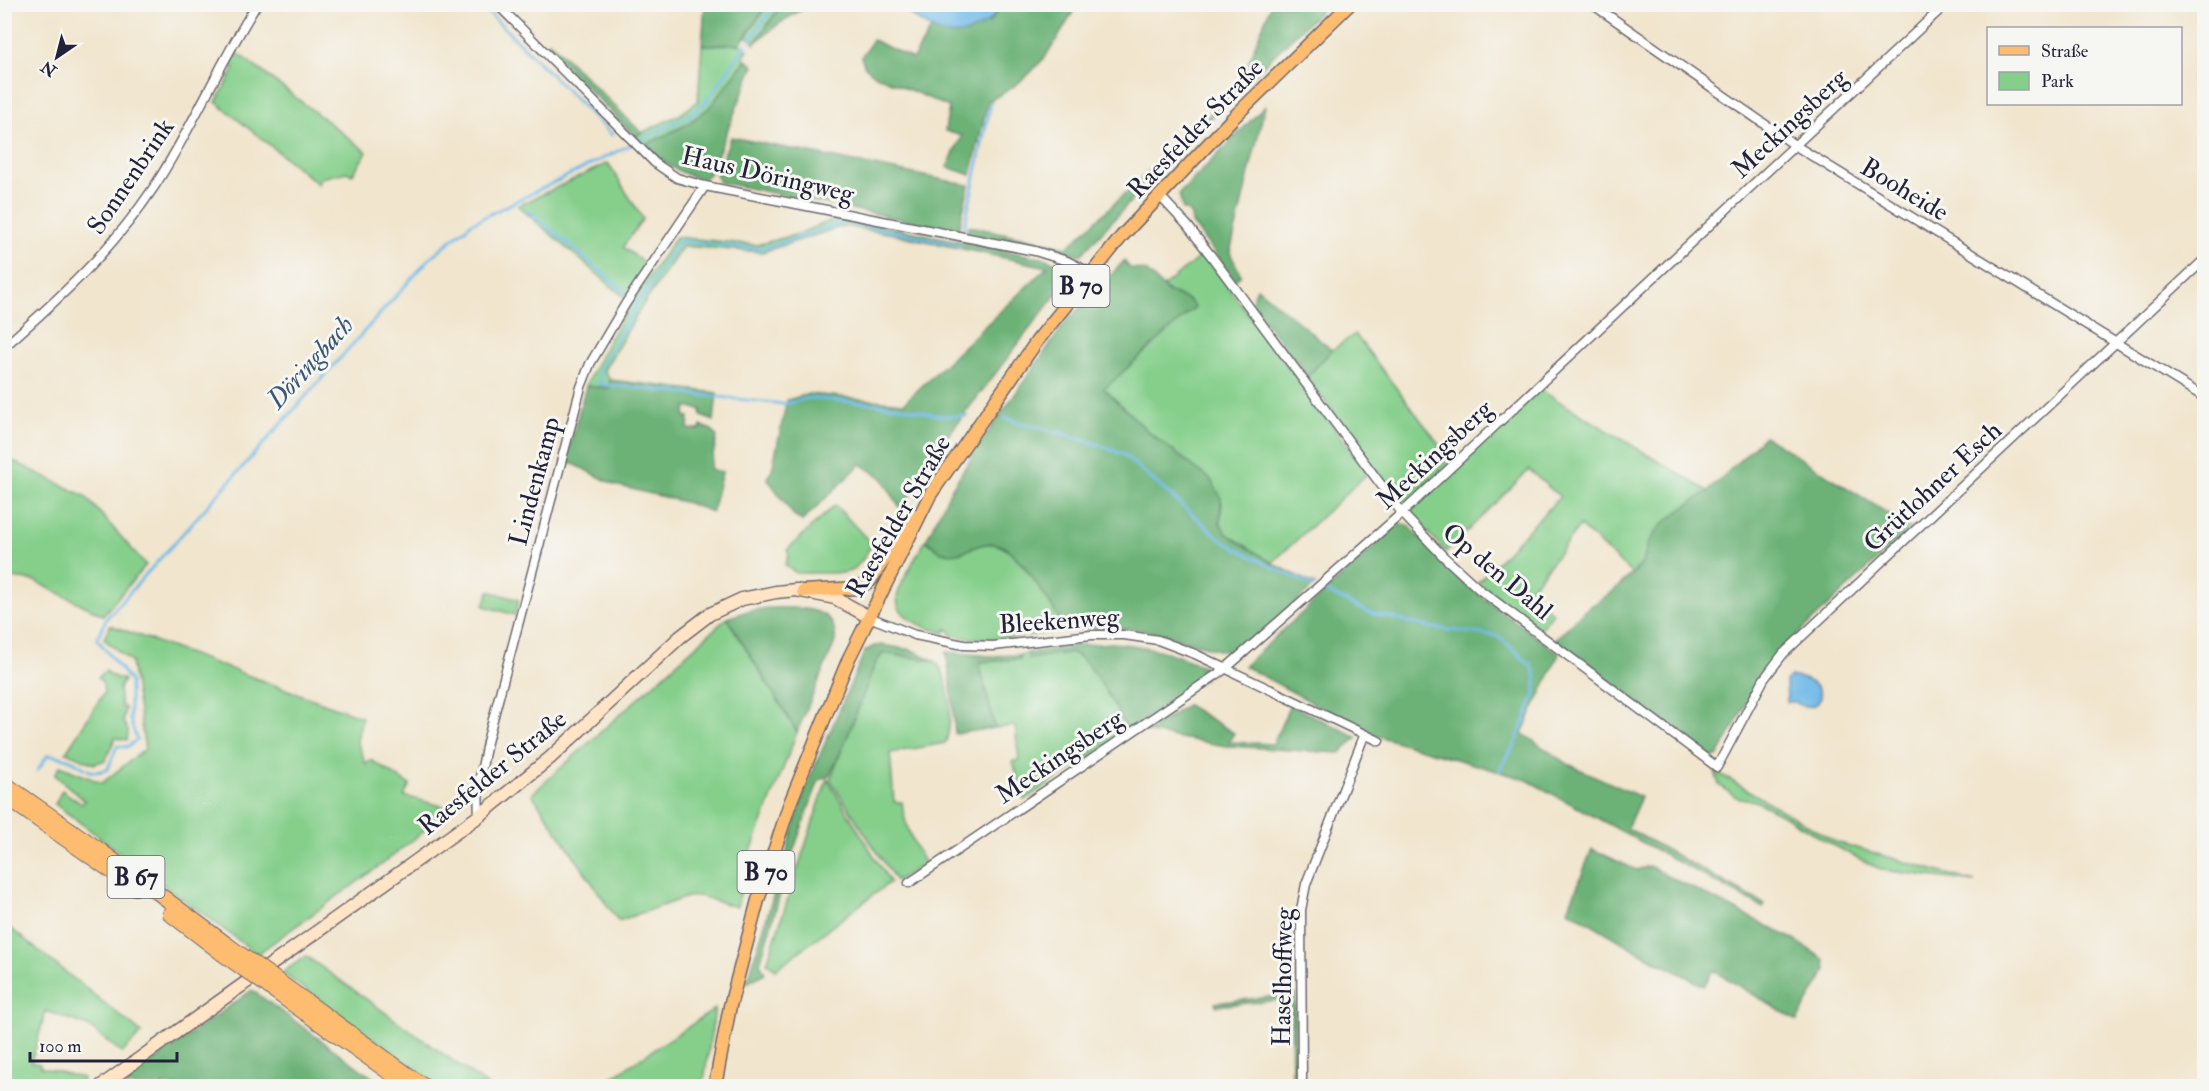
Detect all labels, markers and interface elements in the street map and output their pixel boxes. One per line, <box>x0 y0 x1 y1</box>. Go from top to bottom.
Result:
north arrow <box>27 27 87 87</box>
legend <box>1987 27 2182 105</box>
text: Straße <box>2041 40 2089 63</box>
street label: Raesfelder Straße <box>1121 52 1270 205</box>
text: N <box>37 56 61 81</box>
street label: Meckingsberg <box>1725 61 1855 185</box>
text: Park <box>2041 70 2074 93</box>
street label: Sonnenbrink <box>80 112 182 241</box>
street label: Haus Döringweg <box>678 140 858 211</box>
street label: Booheide <box>1855 151 1954 229</box>
road number: B 70 <box>1052 265 1110 307</box>
water label: Döringbach <box>259 309 361 416</box>
street label: Meckingsberg <box>1370 392 1500 516</box>
street label: Lindenkamp <box>502 413 569 550</box>
street label: Grütlohner Esch <box>1857 414 2009 559</box>
street label: Raesfelder Straße <box>840 430 958 603</box>
street label: Op den Dahl <box>1435 516 1559 628</box>
street label: Bleekenweg <box>998 601 1122 641</box>
street label: Meckingsberg <box>990 702 1130 811</box>
street label: Raesfelder Straße <box>412 703 573 842</box>
road number: B 70 <box>738 851 795 893</box>
road number: B 67 <box>108 856 164 898</box>
street label: Haselhoffweg <box>1266 906 1300 1047</box>
scale bar <box>30 1025 177 1063</box>
text: 100 m <box>39 1035 82 1058</box>

